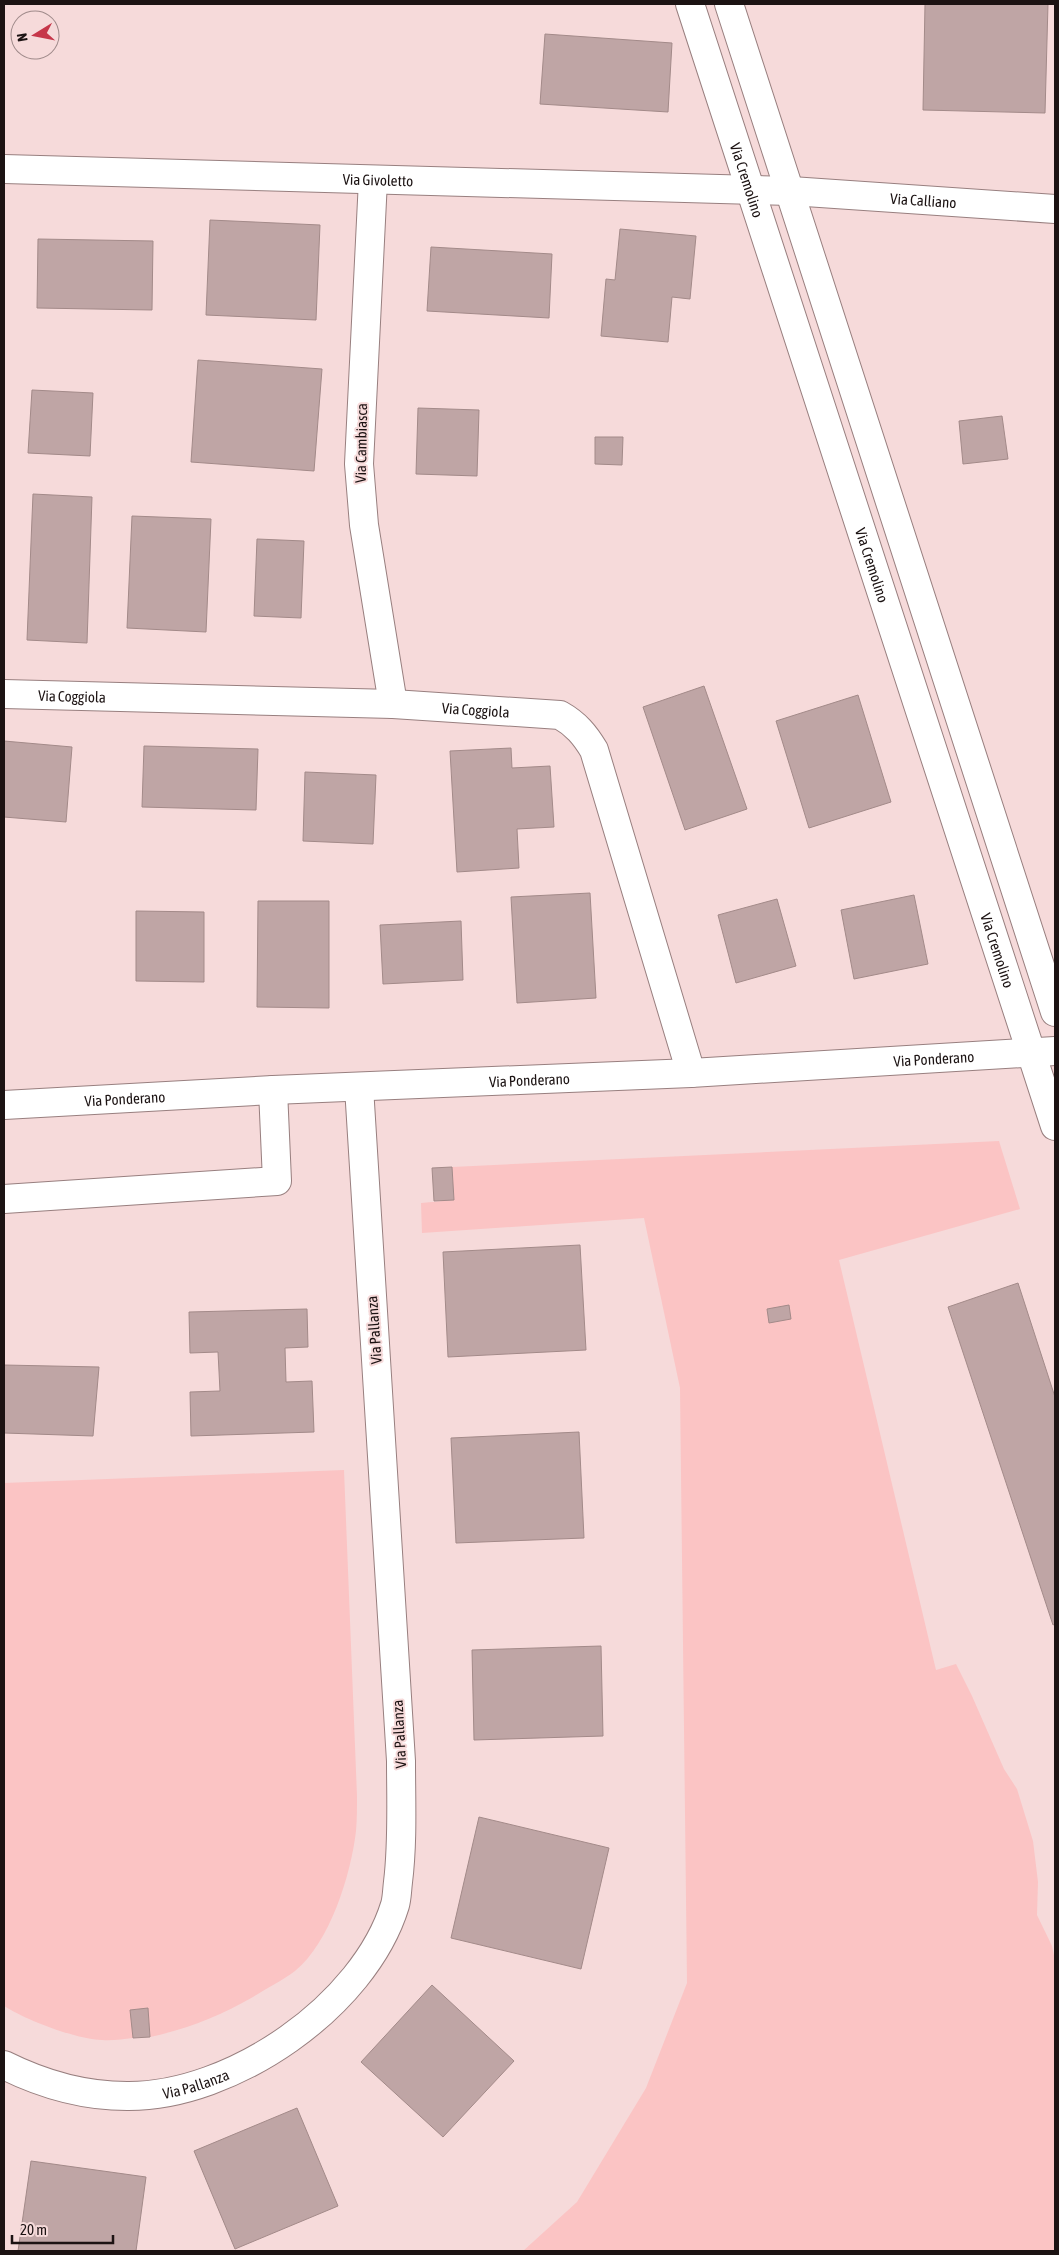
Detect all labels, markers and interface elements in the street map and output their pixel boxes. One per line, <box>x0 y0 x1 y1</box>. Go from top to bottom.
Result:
north arrow <box>10 10 60 60</box>
text: N <box>14 32 31 43</box>
street label: Via Cremolino <box>727 140 767 219</box>
street label: Via Givoletto <box>342 170 413 189</box>
street label: Via Calliano <box>890 189 957 211</box>
street label: Via Cambiasca <box>352 403 370 483</box>
street label: Via Cremolino <box>852 526 893 605</box>
street label: Via Coggiola <box>38 686 106 705</box>
street label: Via Coggiola <box>441 699 510 720</box>
street label: Via Cremolino <box>978 911 1018 990</box>
street label: Via Ponderano <box>893 1047 975 1069</box>
street label: Via Ponderano <box>489 1069 570 1090</box>
street label: Via Ponderano <box>84 1088 166 1109</box>
street label: Via Pallanza <box>363 1295 385 1365</box>
street label: Via Pallanza <box>389 1699 409 1769</box>
street label: Via Pallanza <box>161 2065 231 2101</box>
scale bar <box>12 2212 114 2244</box>
text: 20 m <box>20 2221 47 2238</box>

